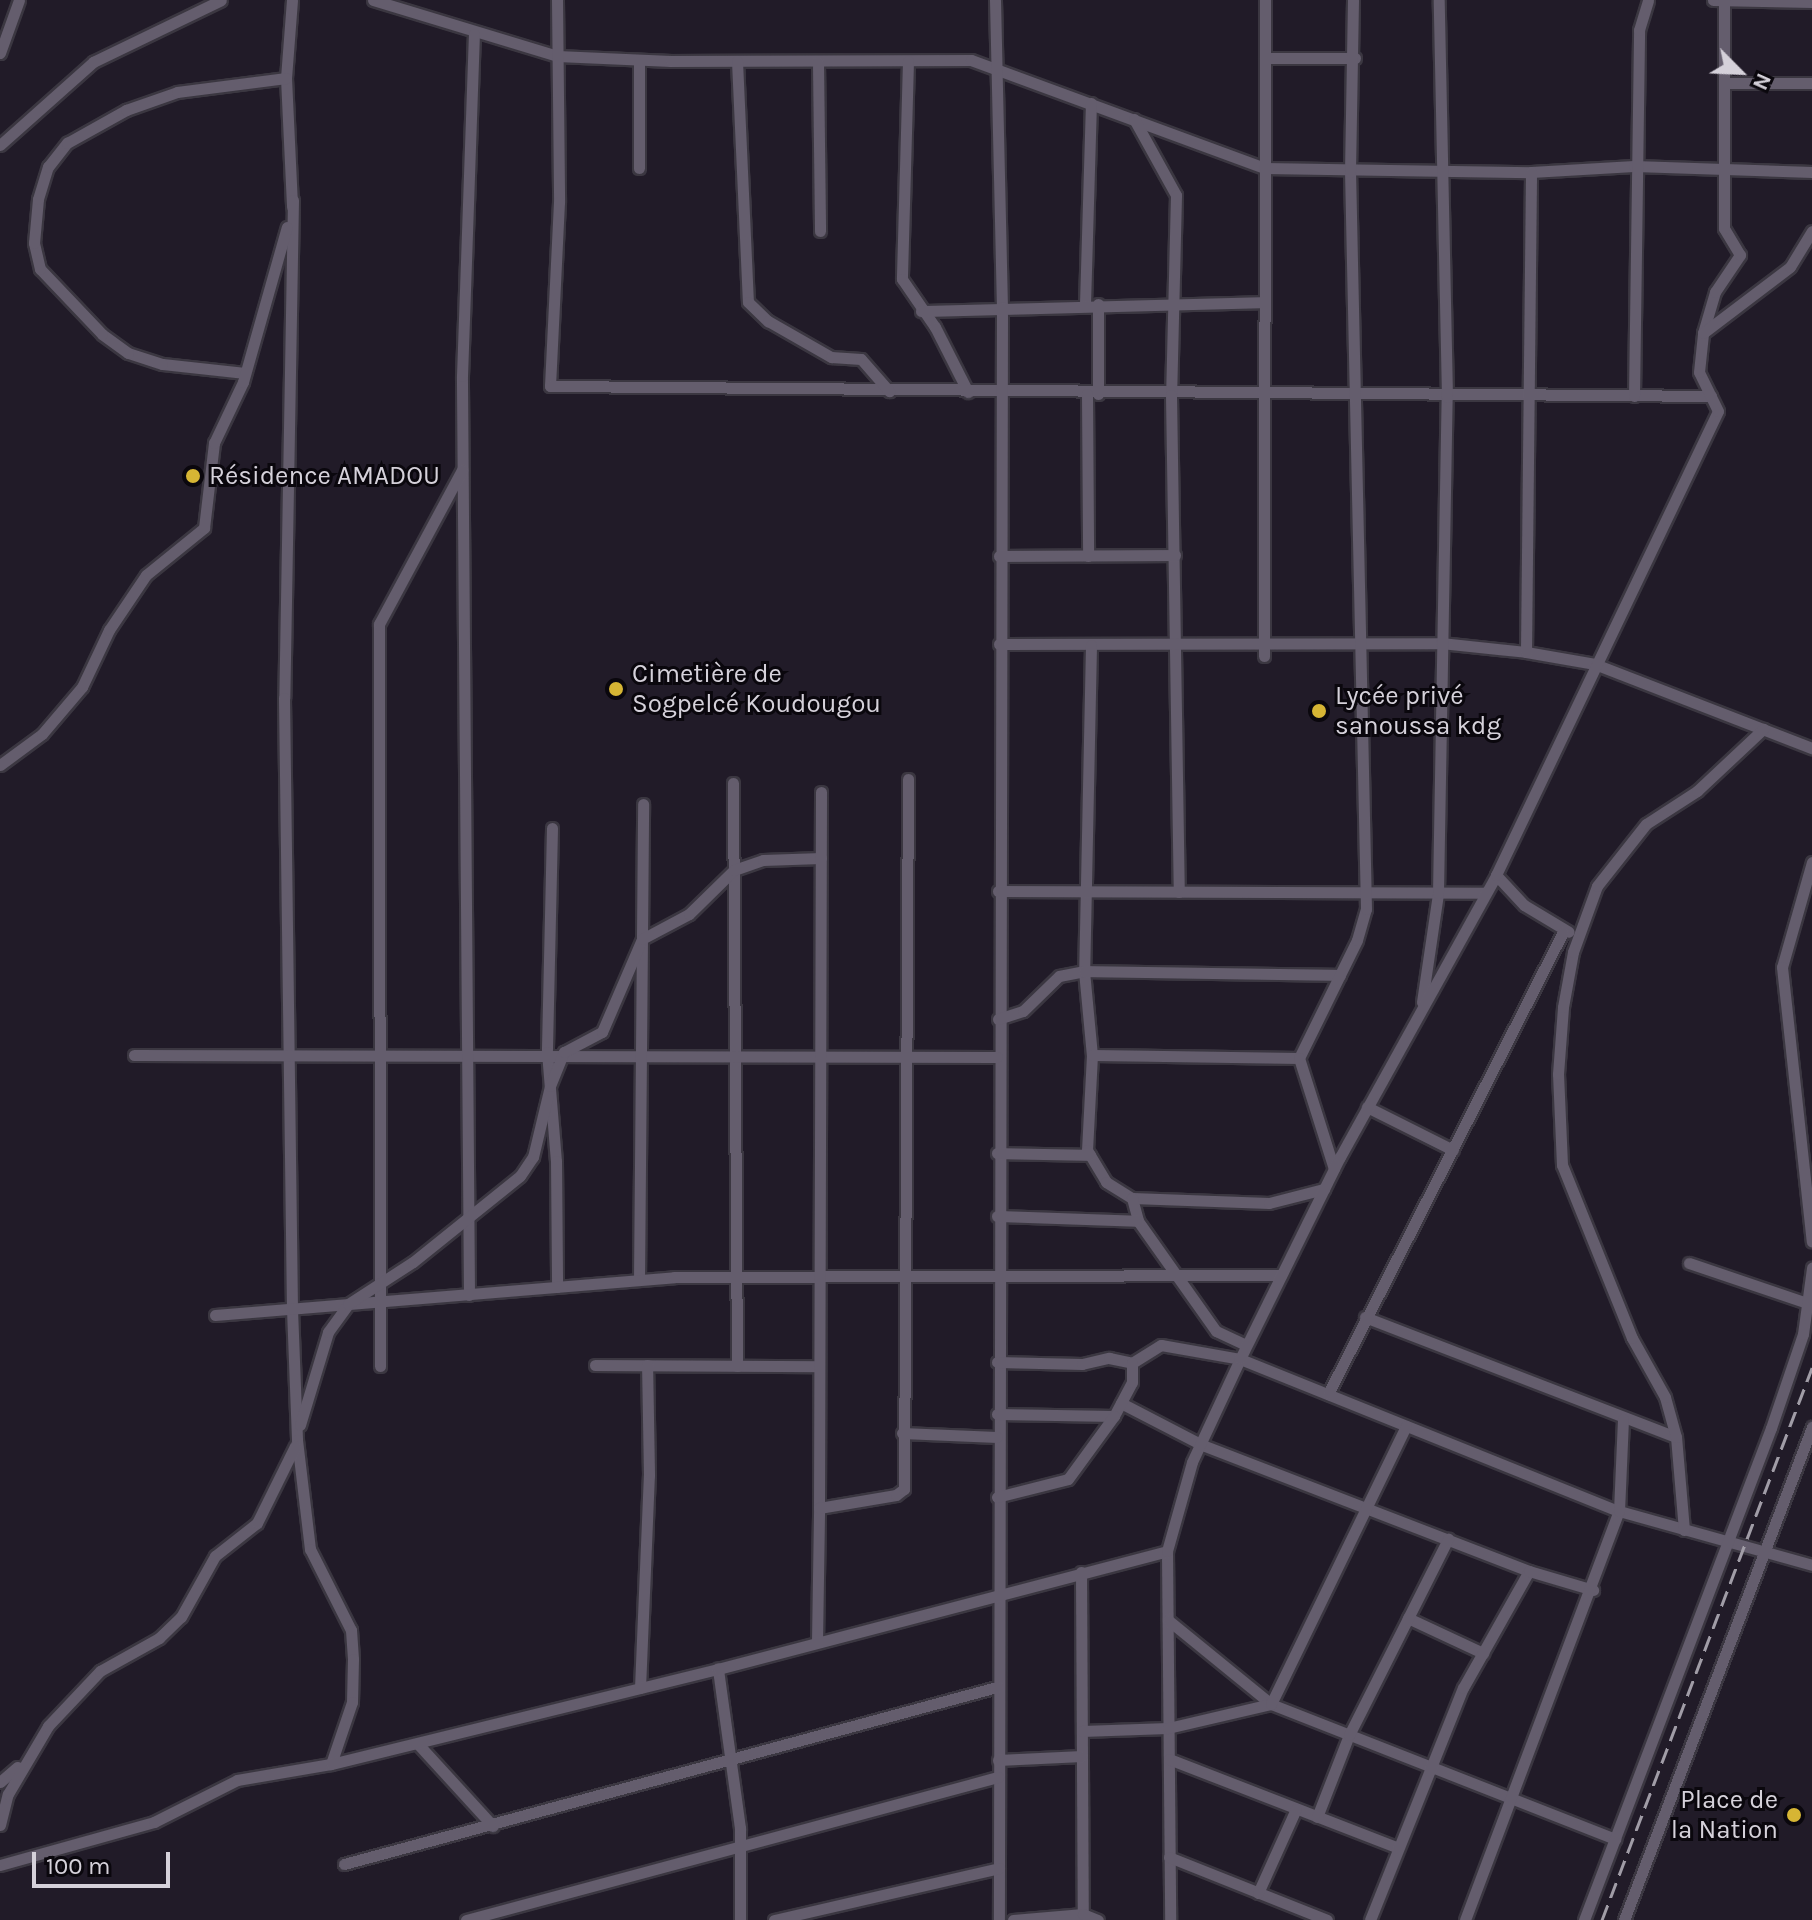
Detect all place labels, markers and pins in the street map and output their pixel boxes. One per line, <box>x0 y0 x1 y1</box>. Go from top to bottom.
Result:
place label: Résidence AMADOU <box>209 460 440 492</box>
marker: Résidence AMADOU <box>184 467 202 485</box>
place label: Cimetière de Sogpelcé Koudougou <box>632 658 881 720</box>
marker: Cimetière de Sogpelcé Koudougou <box>607 680 625 698</box>
place label: Lycée privé sanoussa kdg <box>1335 680 1501 742</box>
marker: Lycée privé sanoussa kdg <box>1310 702 1328 720</box>
place label: Place de la Nation <box>1671 1784 1778 1846</box>
marker: Place de la Nation <box>1785 1806 1803 1824</box>

